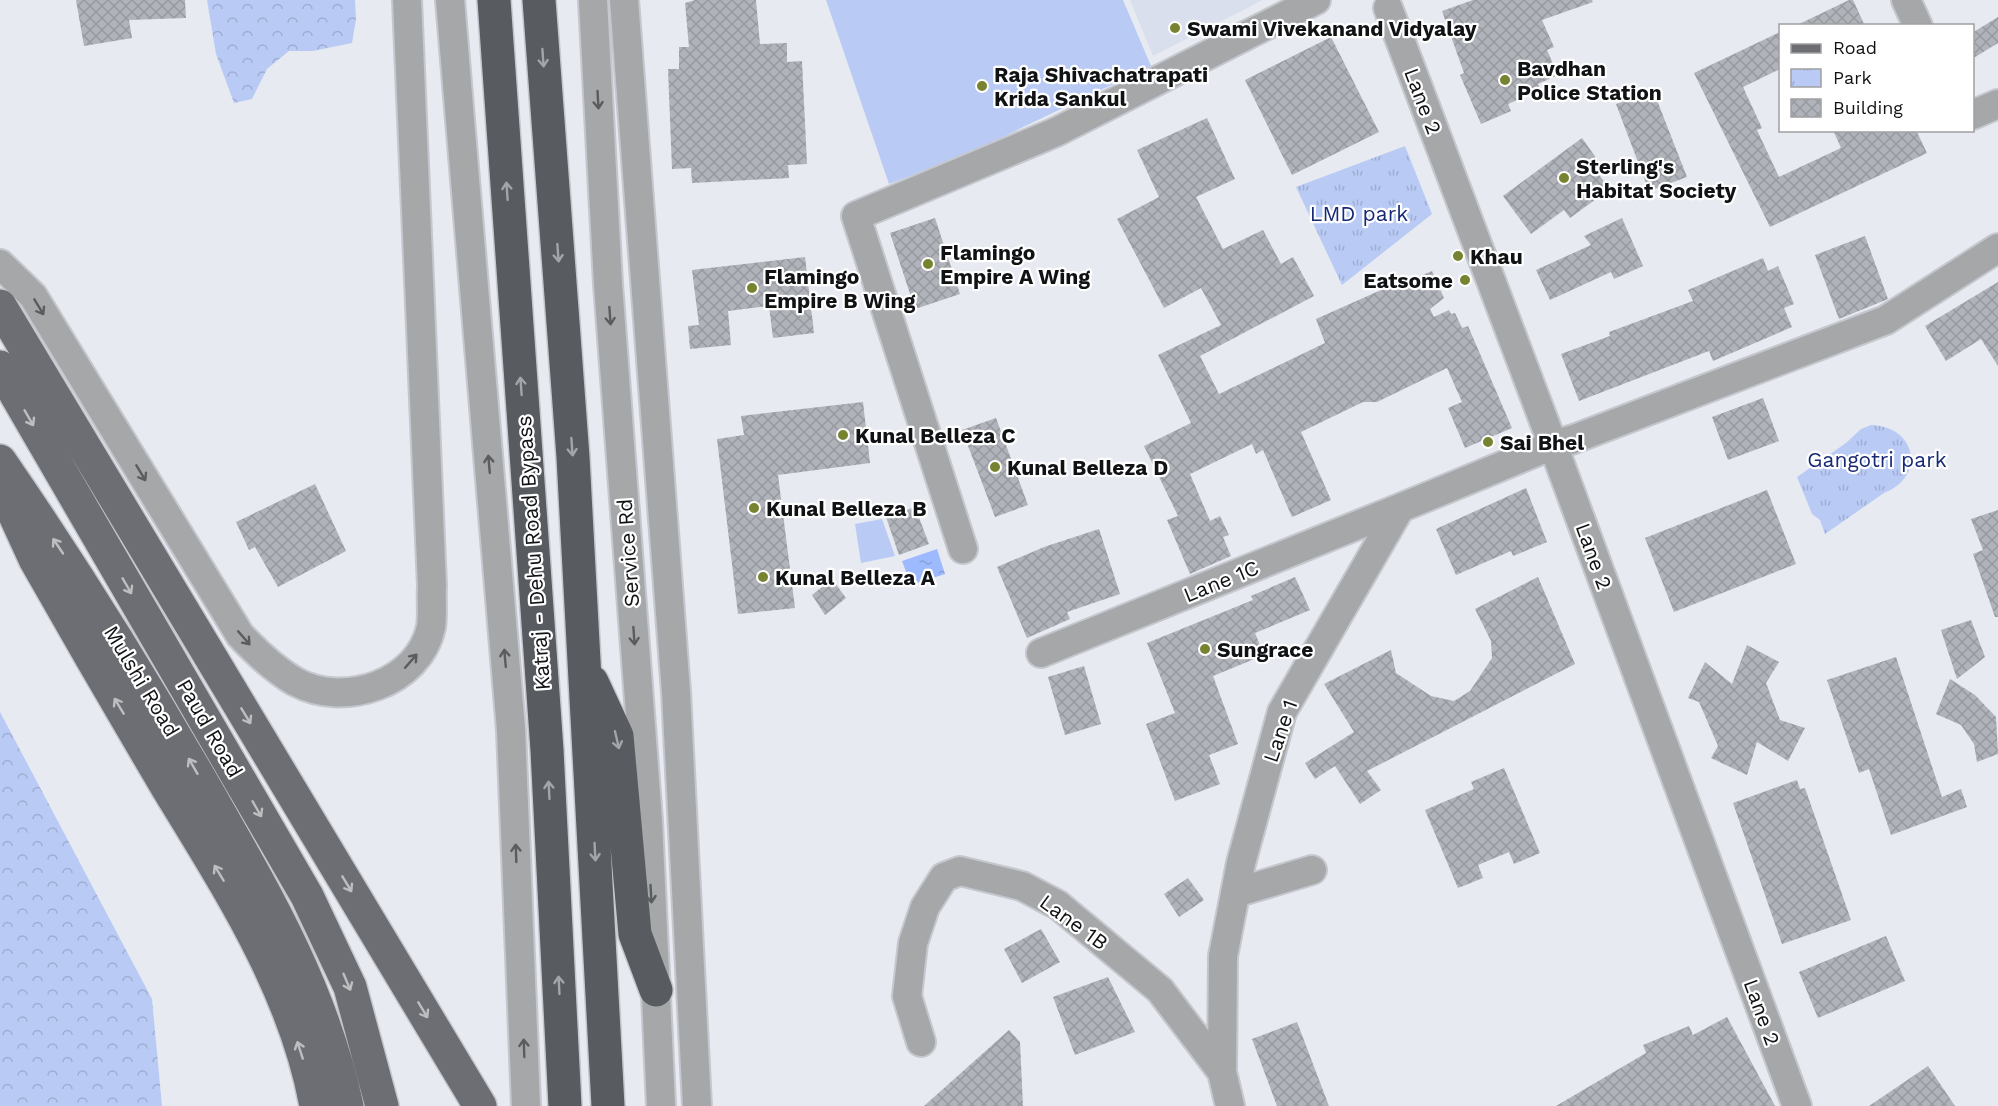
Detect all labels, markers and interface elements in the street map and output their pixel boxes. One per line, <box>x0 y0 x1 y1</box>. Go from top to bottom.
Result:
place label: Swami Vivekanand Vidyalay <box>1187 16 1477 41</box>
marker: Swami Vivekanand Vidyalay <box>1168 21 1182 35</box>
legend <box>1779 24 1974 132</box>
text: Road <box>1833 37 1877 58</box>
one-way arrow <box>538 48 549 68</box>
place label: Bavdhan Police Station <box>1517 56 1662 105</box>
place label: Raja Shivachatrapati Krida Sankul <box>994 62 1208 111</box>
street label: Lane 2 <box>1399 64 1447 138</box>
text: Park <box>1833 67 1872 88</box>
marker: Bavdhan Police Station <box>1498 73 1512 87</box>
marker: Raja Shivachatrapati Krida Sankul <box>975 79 989 93</box>
one-way arrow <box>593 90 604 110</box>
text: Building <box>1833 97 1903 118</box>
place label: Sterling's Habitat Society <box>1576 154 1737 203</box>
marker: Sterling's Habitat Society <box>1557 171 1571 185</box>
one-way arrow <box>502 182 513 202</box>
park label: LMD park <box>1310 201 1408 226</box>
place label: Flamingo Empire A Wing <box>940 240 1090 289</box>
one-way arrow <box>552 242 563 262</box>
place label: Khau <box>1470 244 1523 269</box>
marker: Khau <box>1451 249 1465 263</box>
marker: Flamingo Empire A Wing <box>921 257 935 271</box>
place label: Flamingo Empire B Wing <box>764 264 915 313</box>
place label: Eatsome <box>1363 268 1453 293</box>
marker: Eatsome <box>1458 273 1472 287</box>
marker: Flamingo Empire B Wing <box>745 281 759 295</box>
one-way arrow <box>34 298 46 315</box>
one-way arrow <box>605 306 616 325</box>
one-way arrow <box>515 376 526 396</box>
one-way arrow <box>24 409 36 426</box>
street label: Katraj - Dehu Road Bypass <box>511 415 555 691</box>
place label: Kunal Belleza C <box>855 423 1016 448</box>
marker: Kunal Belleza C <box>836 428 850 442</box>
place label: Sai Bhel <box>1500 430 1584 455</box>
marker: Sai Bhel <box>1481 435 1495 449</box>
one-way arrow <box>567 437 578 457</box>
park label: Gangotri park <box>1807 447 1947 472</box>
one-way arrow <box>483 454 494 474</box>
place label: Kunal Belleza D <box>1007 455 1168 480</box>
marker: Kunal Belleza D <box>988 460 1002 474</box>
one-way arrow <box>135 464 147 481</box>
place label: Kunal Belleza B <box>766 496 927 521</box>
street label: Service Rd <box>612 498 644 608</box>
marker: Kunal Belleza B <box>747 501 761 515</box>
street label: Lane 2 <box>1570 519 1618 593</box>
one-way arrow <box>52 539 64 555</box>
street label: Lane 1C <box>1180 555 1262 607</box>
place label: Kunal Belleza A <box>775 565 936 590</box>
marker: Kunal Belleza A <box>756 570 770 584</box>
one-way arrow <box>122 577 134 594</box>
street label: Mulshi Road <box>99 621 185 741</box>
one-way arrow <box>629 626 640 646</box>
one-way arrow <box>237 631 251 646</box>
place label: Sungrace <box>1217 637 1313 662</box>
marker: Sungrace <box>1198 642 1212 656</box>
one-way arrow <box>499 649 510 669</box>
one-way arrow <box>404 654 418 669</box>
street label: Paud Road <box>172 674 248 782</box>
street label: Lane 1 <box>1258 696 1302 766</box>
one-way arrow <box>112 698 124 715</box>
one-way arrow <box>241 707 253 724</box>
one-way arrow <box>611 730 623 749</box>
one-way arrow <box>187 758 199 775</box>
one-way arrow <box>543 780 554 800</box>
one-way arrow <box>252 800 263 818</box>
one-way arrow <box>590 841 601 861</box>
one-way arrow <box>510 843 522 863</box>
one-way arrow <box>213 865 225 882</box>
one-way arrow <box>341 875 353 892</box>
one-way arrow <box>646 883 657 903</box>
street label: Lane 1B <box>1035 889 1113 955</box>
one-way arrow <box>342 972 353 991</box>
one-way arrow <box>553 975 564 995</box>
street label: Lane 2 <box>1738 975 1786 1049</box>
one-way arrow <box>417 1001 429 1018</box>
one-way arrow <box>518 1038 529 1058</box>
one-way arrow <box>294 1041 305 1060</box>

